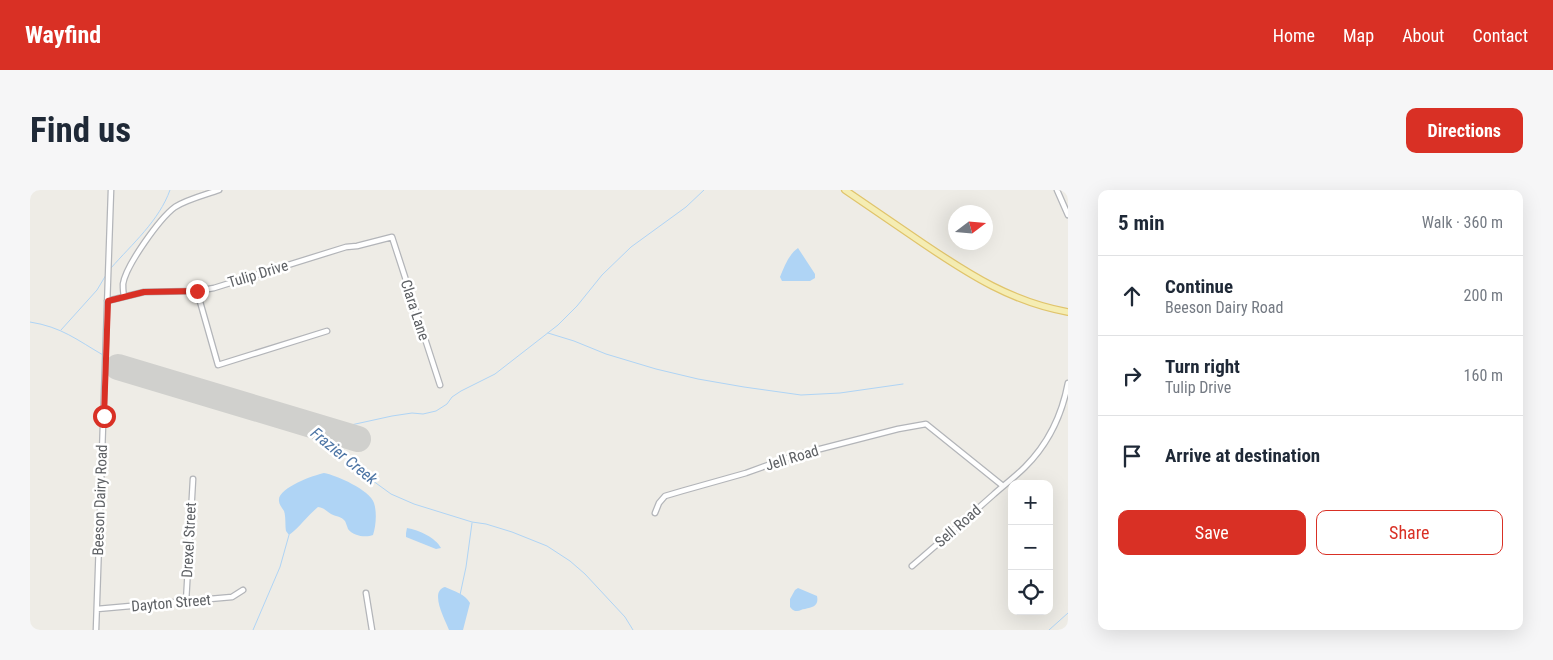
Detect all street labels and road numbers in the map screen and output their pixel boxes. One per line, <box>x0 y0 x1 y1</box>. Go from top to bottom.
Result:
street label: Tulip Drive <box>226 256 290 292</box>
street label: Clara Lane <box>397 277 433 343</box>
street label: Jell Road <box>763 441 821 475</box>
street label: Beeson Dairy Road <box>89 444 111 556</box>
street label: Sell Road <box>931 501 985 551</box>
street label: Drexel Street <box>178 502 200 578</box>
street label: Dayton Street <box>131 591 211 615</box>

